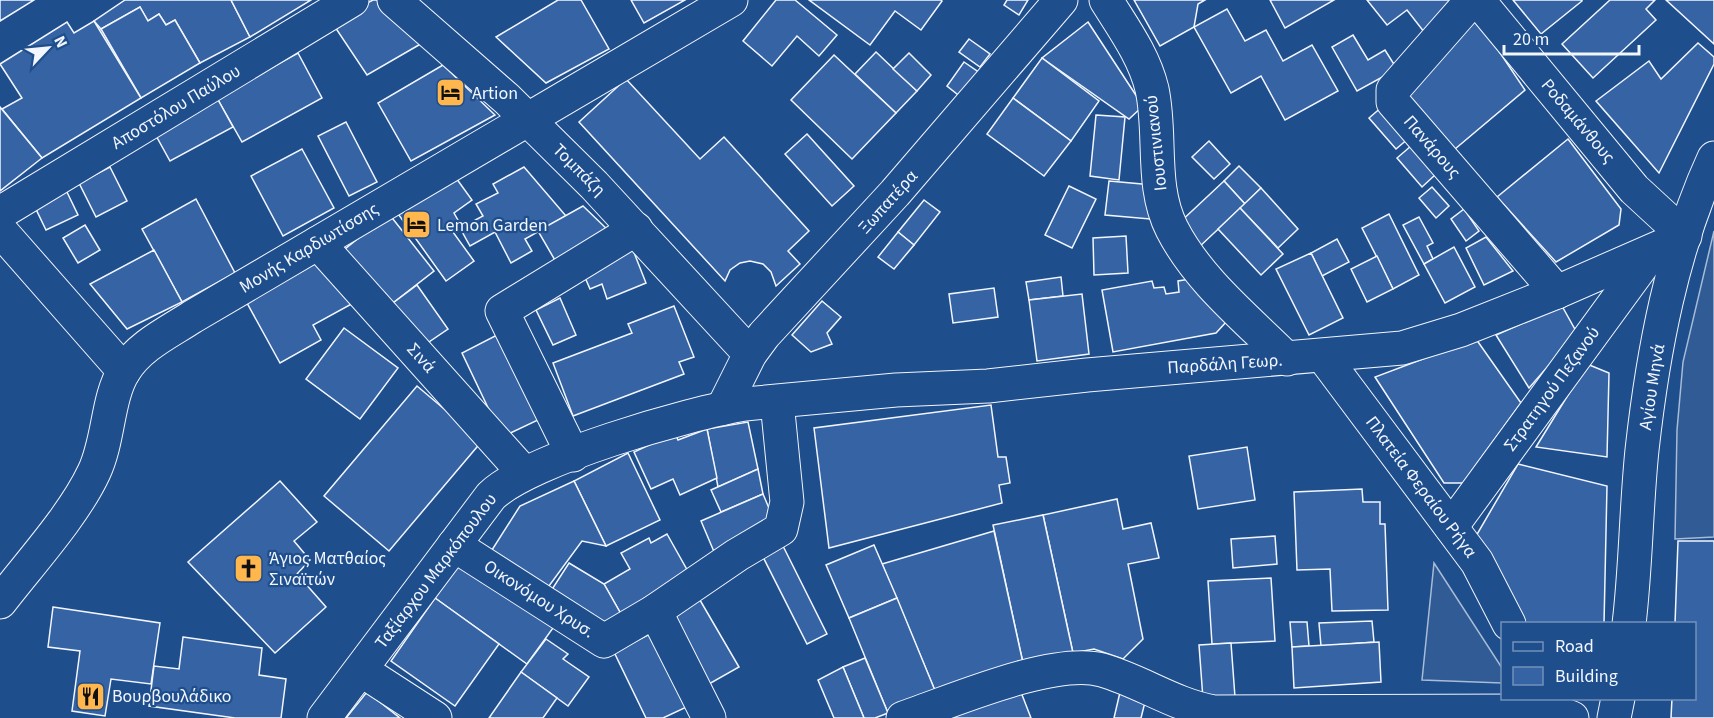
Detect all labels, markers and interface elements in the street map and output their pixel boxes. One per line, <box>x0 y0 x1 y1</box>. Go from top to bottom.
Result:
north arrow <box>18 18 78 78</box>
scale bar <box>1504 18 1639 56</box>
text: 20 m <box>1513 27 1549 52</box>
text: N <box>48 32 73 51</box>
street label: Αποστόλου Παύλου <box>107 59 245 155</box>
street label: Ροδαμάνθους <box>1535 73 1621 169</box>
hotel icon: Artion <box>435 77 467 109</box>
place label: Artion <box>472 81 518 106</box>
street label: Ιουστινιανού <box>1139 94 1173 192</box>
street label: Πανάρους <box>1397 110 1467 184</box>
street label: Τομπάζη <box>547 138 611 202</box>
street label: Ξωπατέρα <box>853 165 923 239</box>
street label: Μονής Καρδιωτίσσης <box>235 196 383 299</box>
hotel icon: Lemon Garden <box>400 209 432 241</box>
place label: Lemon Garden <box>437 213 548 238</box>
street label: Στρατηγού Πεζανού <box>1498 321 1606 457</box>
street label: Σινά <box>401 337 441 379</box>
street label: Αγίου Μηνά <box>1633 342 1671 432</box>
street label: Παρδάλη Γεωρ. <box>1167 348 1283 380</box>
street label: Πλατεία Φεραίου Ρήγα <box>1359 411 1483 563</box>
street label: Ταξίαρχου Μαρκόπουλου <box>369 488 503 654</box>
place label: Άγιος Ματθαίος Σιναϊτών <box>269 546 386 592</box>
church icon: Άγιος Ματθαίος Σιναϊτών <box>232 552 264 584</box>
street label: Οικονόμου Χρυσ. <box>479 554 599 644</box>
legend <box>1501 622 1696 700</box>
text: Road <box>1555 634 1594 659</box>
text: Building <box>1555 664 1618 689</box>
restaurant icon: Βουρβουλάδικο <box>75 680 107 712</box>
place label: Βουρβουλάδικο <box>112 684 231 709</box>

